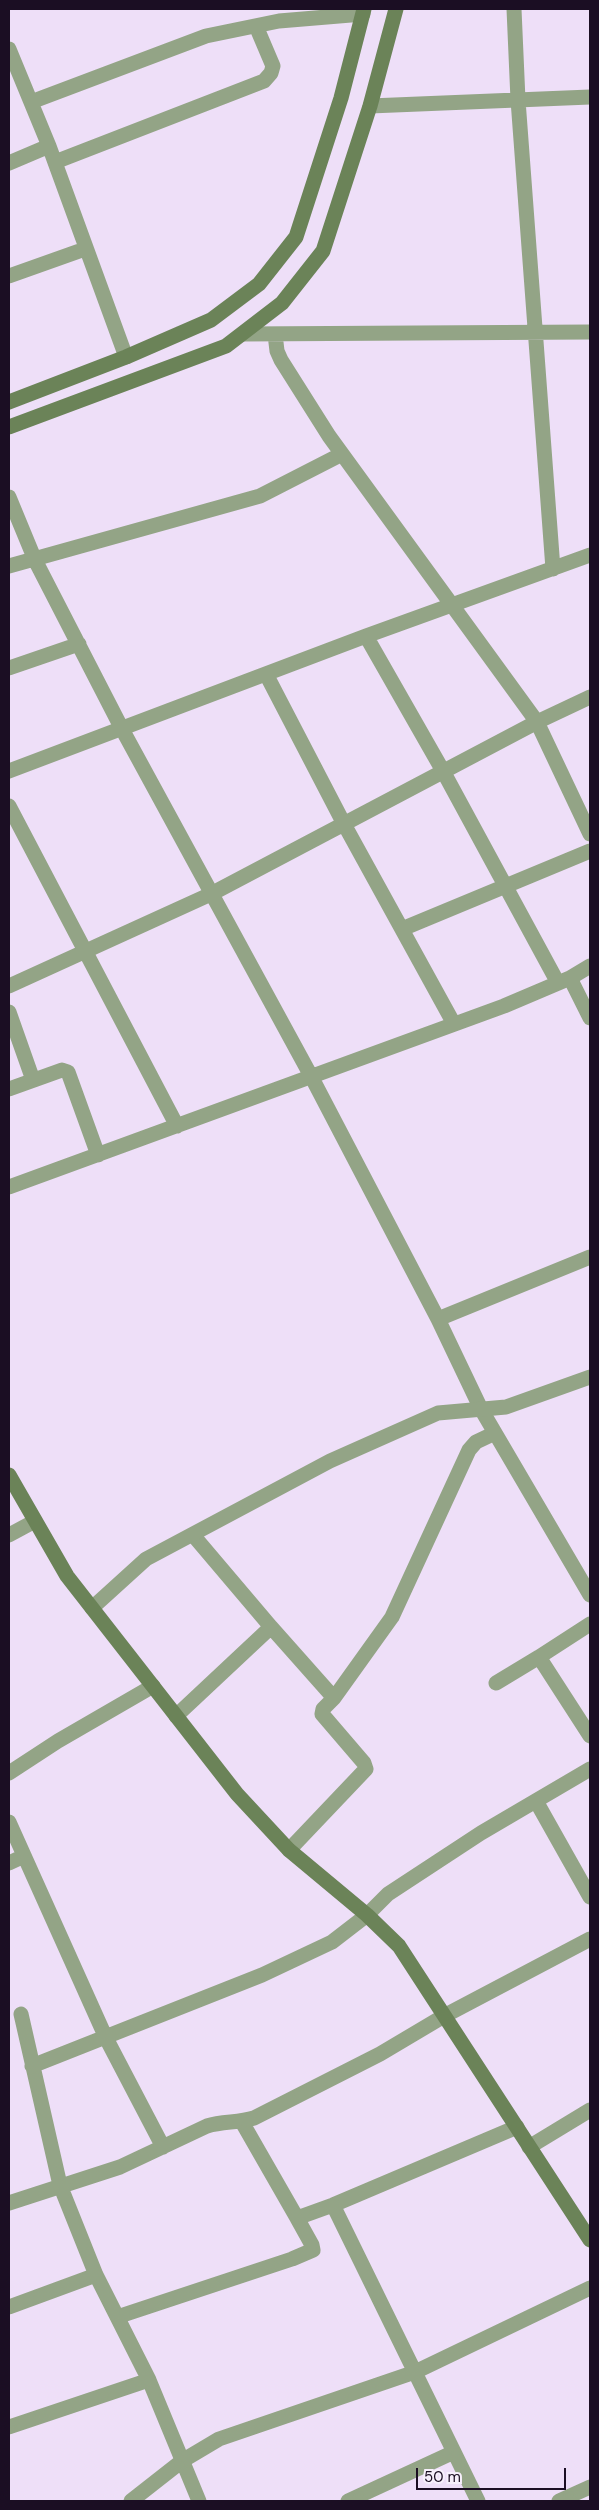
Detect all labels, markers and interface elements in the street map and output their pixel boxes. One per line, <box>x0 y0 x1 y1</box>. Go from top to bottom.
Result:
scale bar <box>419 2458 569 2490</box>
text: 50 m <box>424 2467 461 2487</box>

